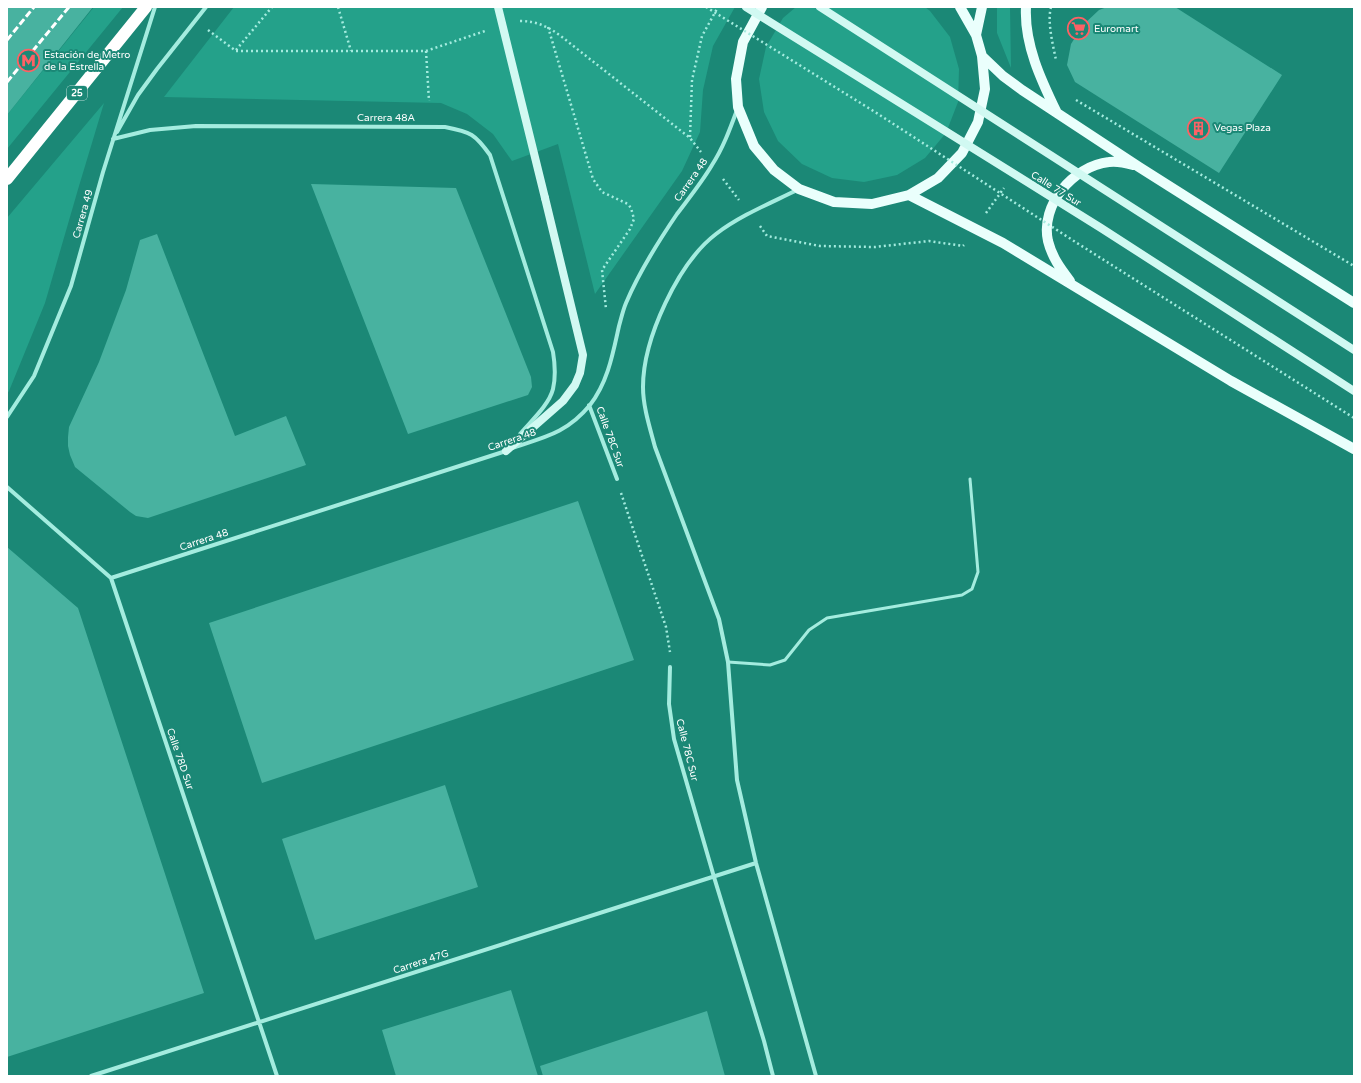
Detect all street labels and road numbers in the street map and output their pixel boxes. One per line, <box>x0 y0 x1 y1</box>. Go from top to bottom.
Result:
road number: 25 <box>67 86 87 100</box>
street label: Carrera 48A <box>357 112 415 124</box>
street label: Carrera 48 <box>672 156 710 204</box>
street label: Calle 77 Sur <box>1029 169 1083 209</box>
street label: Carrera 49 <box>70 188 96 240</box>
street label: Calle 78C Sur <box>593 405 627 469</box>
street label: Carrera 48 <box>486 426 538 454</box>
street label: Carrera 48 <box>178 527 230 553</box>
street label: Calle 78C Sur <box>673 718 701 783</box>
street label: Calle 78D Sur <box>164 727 196 792</box>
street label: Carrera 47G <box>392 947 450 977</box>

